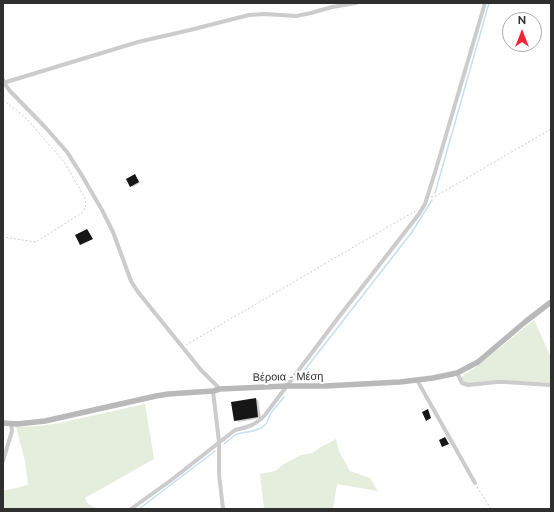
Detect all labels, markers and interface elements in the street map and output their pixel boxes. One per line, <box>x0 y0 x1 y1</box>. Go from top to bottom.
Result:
north arrow <box>502 12 542 52</box>
text: N <box>518 14 526 27</box>
street label: Βέροια - Μέση <box>253 370 323 384</box>

